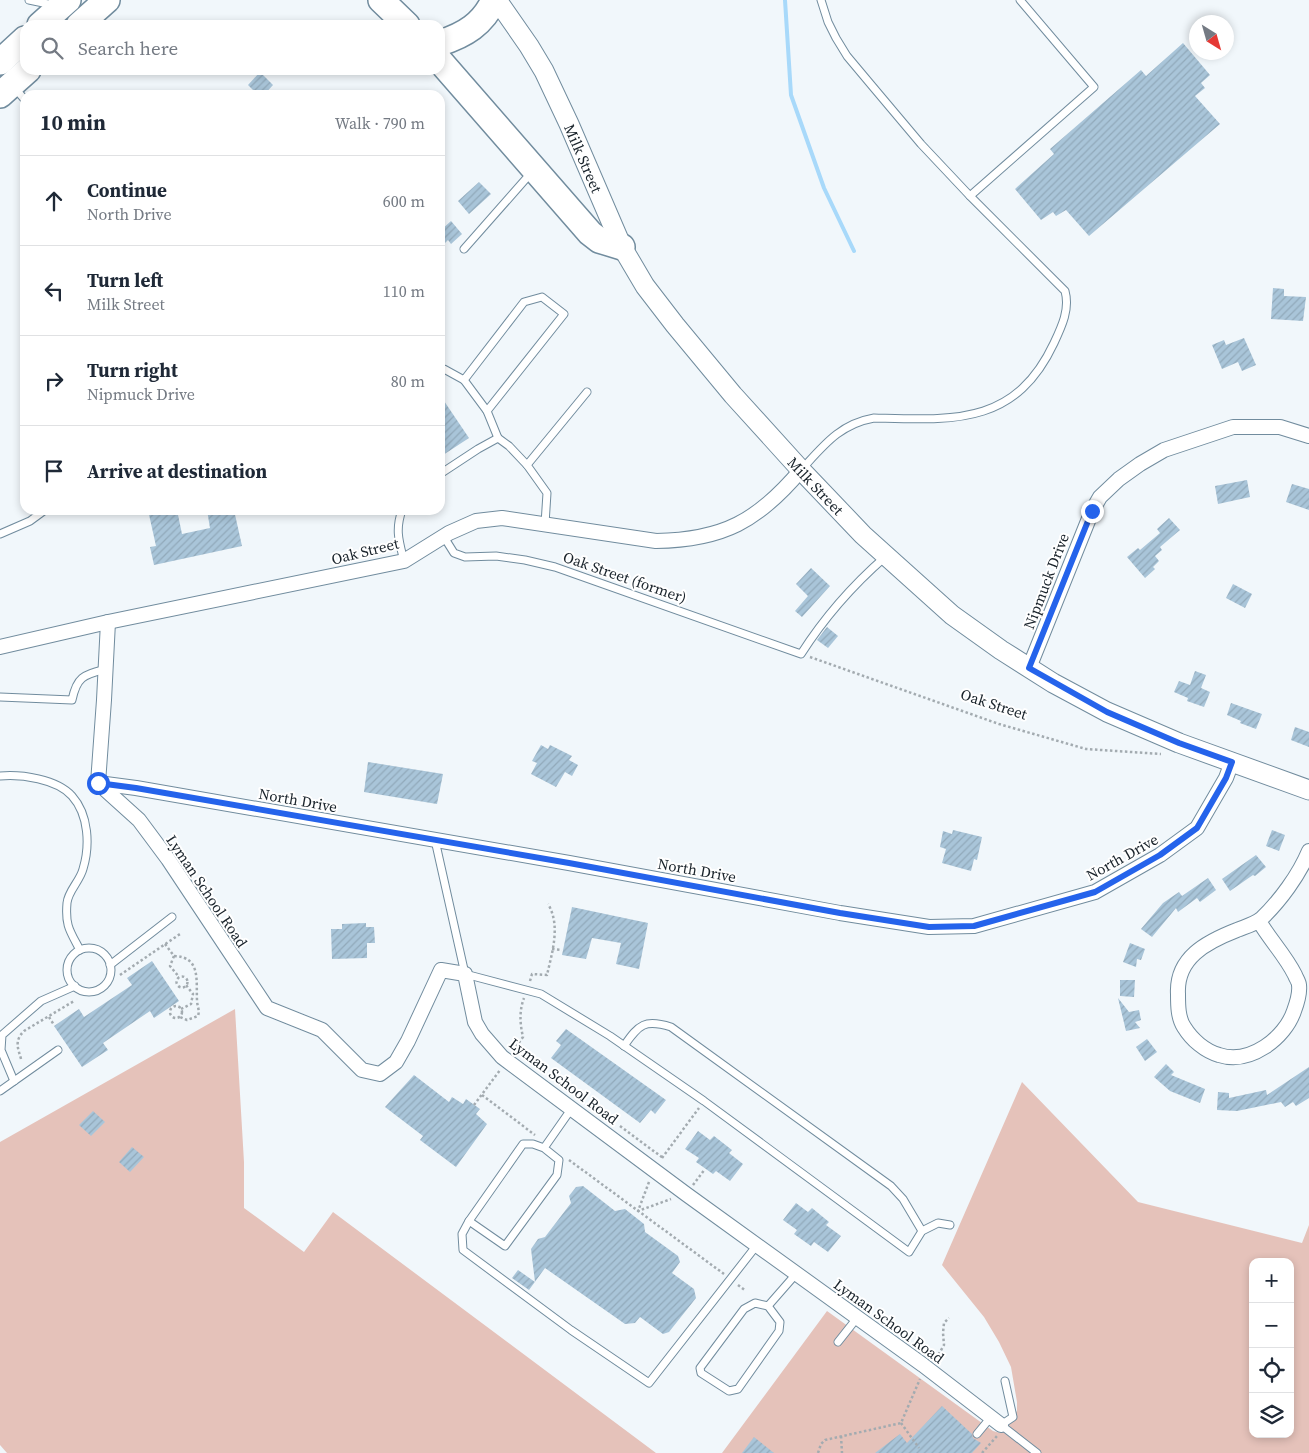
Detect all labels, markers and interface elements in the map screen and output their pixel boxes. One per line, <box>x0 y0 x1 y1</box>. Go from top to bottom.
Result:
north arrow <box>1189 15 1234 60</box>
search box <box>20 20 445 75</box>
icon: search <box>38 34 66 62</box>
text: Search here <box>78 35 178 61</box>
text: 10 min <box>40 108 106 137</box>
text: Walk · 790 m <box>335 112 425 134</box>
street label: Milk Street <box>560 120 608 196</box>
text: Continue <box>87 177 167 203</box>
icon: ahead <box>40 187 68 215</box>
text: 600 m <box>383 190 425 212</box>
text: North Drive <box>87 203 172 225</box>
text: Turn left <box>87 267 163 293</box>
icon: left <box>40 277 68 305</box>
text: 110 m <box>383 280 425 302</box>
text: Milk Street <box>87 293 165 315</box>
text: Turn right <box>87 357 178 383</box>
icon: right <box>40 367 68 395</box>
text: 80 m <box>391 370 425 392</box>
text: Nipmuck Drive <box>87 383 195 405</box>
street label: Milk Street <box>783 452 849 519</box>
icon: arrive <box>40 457 68 485</box>
text: Arrive at destination <box>87 458 267 484</box>
route end <box>1081 500 1104 523</box>
street label: Nipmuck Drive <box>1018 530 1074 632</box>
street label: Oak Street <box>329 532 401 570</box>
street label: Oak Street (former) <box>560 546 690 608</box>
street label: Oak Street <box>958 683 1030 725</box>
route start <box>87 772 110 795</box>
street label: North Drive <box>257 783 339 817</box>
street label: North Drive <box>1082 828 1162 885</box>
street label: Lyman School Road <box>161 830 253 952</box>
street label: North Drive <box>656 853 738 887</box>
street label: Lyman School Road <box>505 1033 623 1129</box>
map controls <box>1249 1258 1294 1438</box>
button: + <box>1249 1258 1294 1303</box>
street label: Lyman School Road <box>829 1274 949 1369</box>
button: − <box>1249 1303 1294 1348</box>
button: locate <box>1249 1348 1294 1393</box>
button: layers <box>1249 1393 1294 1438</box>

